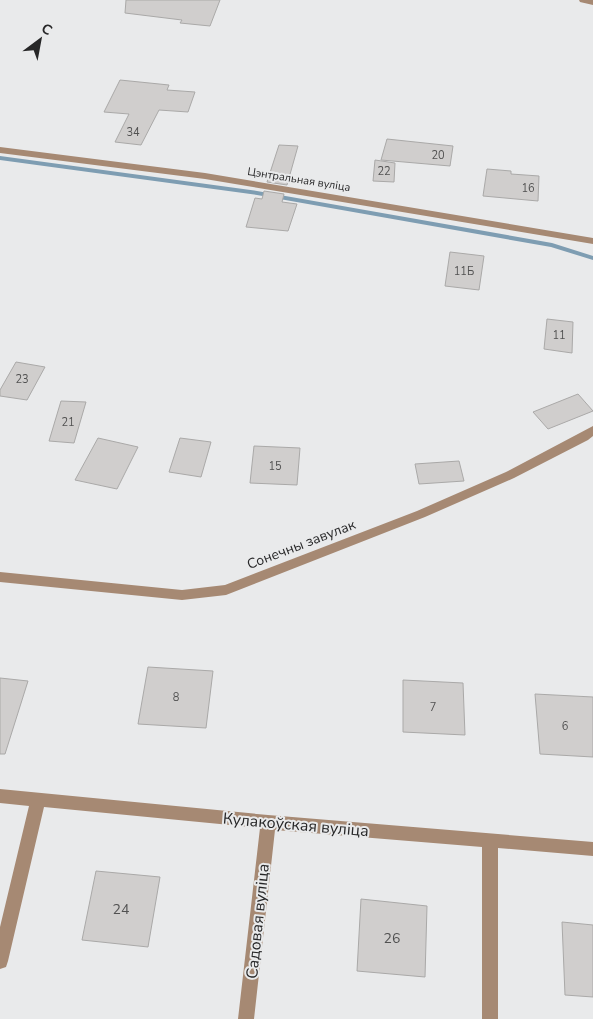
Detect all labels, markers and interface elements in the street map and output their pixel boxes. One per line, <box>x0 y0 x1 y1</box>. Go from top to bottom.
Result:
north arrow <box>15 15 65 65</box>
text: С <box>38 19 56 40</box>
house number: 34 <box>126 125 140 140</box>
house number: 20 <box>431 148 445 163</box>
street label: Цэнтральная вуліца <box>246 164 352 195</box>
house number: 22 <box>377 164 391 179</box>
house number: 16 <box>521 181 535 196</box>
house number: 11Б <box>454 264 474 279</box>
house number: 11 <box>552 328 566 343</box>
house number: 23 <box>15 372 29 387</box>
house number: 21 <box>61 415 75 430</box>
house number: 15 <box>268 459 282 474</box>
street label: Сонечны завулак <box>244 515 359 574</box>
house number: 8 <box>173 690 180 705</box>
house number: 7 <box>430 700 436 715</box>
house number: 6 <box>562 719 569 734</box>
street label: Кулакоўская вуліца <box>222 808 370 842</box>
street label: Садовая вуліца <box>241 862 275 980</box>
house number: 24 <box>113 900 129 919</box>
house number: 26 <box>384 929 400 948</box>

